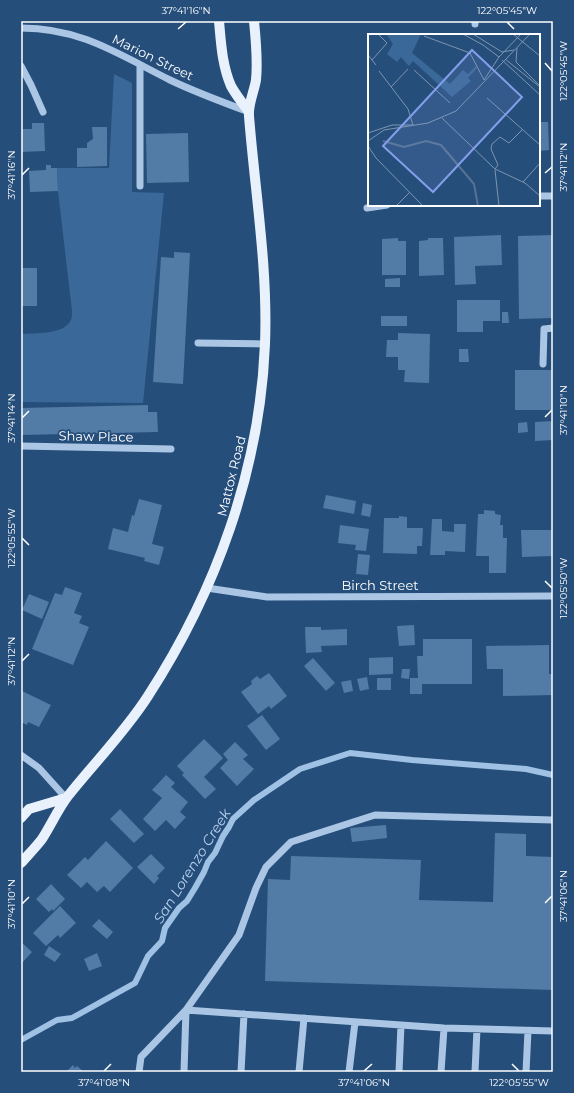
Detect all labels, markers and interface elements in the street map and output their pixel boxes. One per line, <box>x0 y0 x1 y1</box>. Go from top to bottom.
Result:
text: 37°41'16"N <box>161 4 211 17</box>
text: 122°05'45"W <box>477 4 537 17</box>
street label: Marion Street <box>110 30 196 84</box>
inset map <box>368 34 540 206</box>
text: 122°05'45"W <box>557 41 570 101</box>
text: 37°41'12"N <box>557 143 570 191</box>
text: 37°41'16"N <box>5 150 18 200</box>
text: 37°41'10"N <box>557 385 570 435</box>
text: 37°41'14"N <box>5 393 18 443</box>
street label: Shaw Place <box>59 427 134 445</box>
street label: Mattox Road <box>213 434 249 518</box>
text: 122°05'55"W <box>5 508 18 568</box>
text: 122°05'50"W <box>557 558 570 618</box>
street label: Birch Street <box>341 577 419 593</box>
text: 37°41'12"N <box>5 637 18 685</box>
water label: San Lorenzo Creek <box>149 805 235 927</box>
text: 37°41'06"N <box>557 870 570 922</box>
text: 37°41'10"N <box>5 879 18 929</box>
text: 37°41'08"N <box>78 1076 130 1089</box>
text: 37°41'06"N <box>338 1076 390 1089</box>
text: 122°05'55"W <box>489 1076 549 1089</box>

